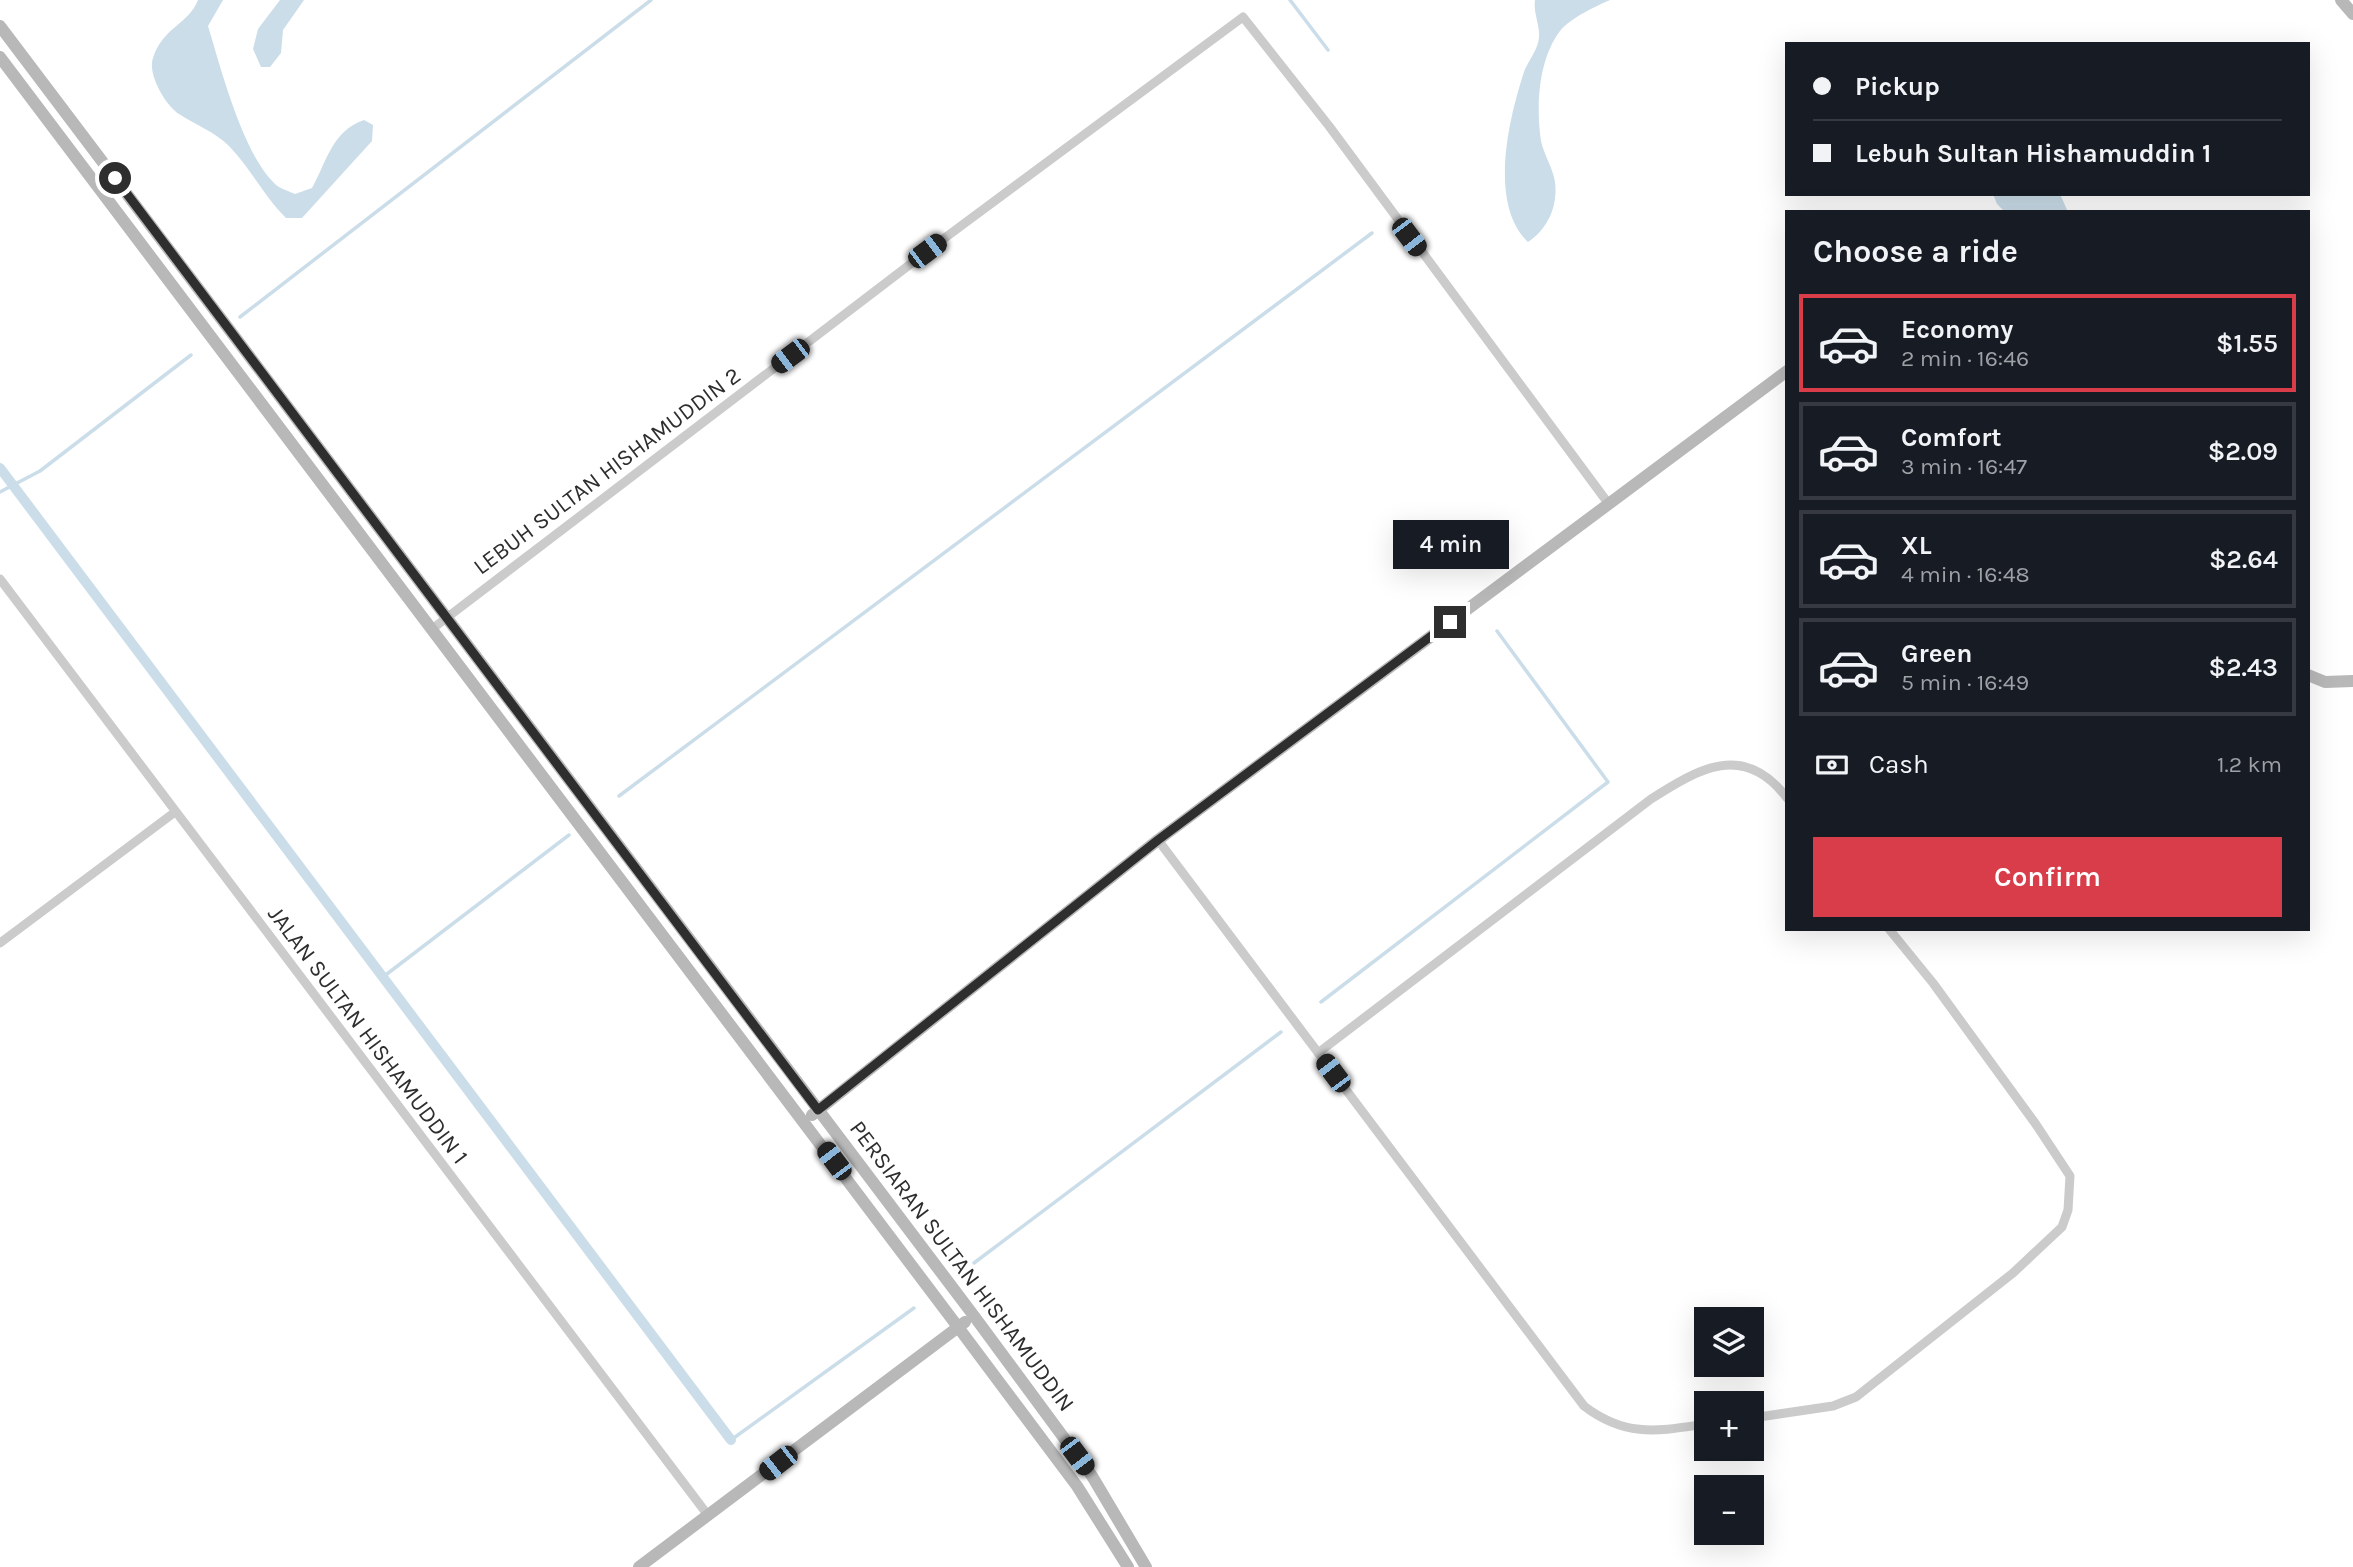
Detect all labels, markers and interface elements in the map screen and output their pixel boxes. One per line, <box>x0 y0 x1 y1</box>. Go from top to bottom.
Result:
text: Pickup <box>1855 71 1940 102</box>
text: Lebuh Sultan Hishamuddin 1 <box>1855 138 2211 169</box>
route start <box>99 162 131 194</box>
car <box>1388 214 1431 260</box>
car <box>904 230 951 272</box>
text: Choose a ride <box>1813 233 2018 270</box>
icon: car <box>1817 312 1880 375</box>
text: Economy <box>1901 314 2013 345</box>
text: $1.55 <box>2216 328 2278 359</box>
car <box>767 335 814 377</box>
text: 2 min · 16:46 <box>1901 345 2029 372</box>
street label: LEBUH SULTAN HISHAMUDDIN 2 <box>468 362 746 580</box>
icon: car <box>1817 420 1880 483</box>
text: Comfort <box>1901 422 2002 453</box>
text: $2.09 <box>2208 436 2278 467</box>
text: 3 min · 16:47 <box>1901 453 2027 480</box>
callout: 4 min <box>1392 520 1508 570</box>
icon: car <box>1817 528 1880 591</box>
text: XL <box>1901 530 1932 561</box>
text: 4 min <box>1420 531 1482 558</box>
text: $2.64 <box>2209 544 2278 575</box>
text: 4 min · 16:48 <box>1901 561 2030 588</box>
route end <box>1434 606 1466 638</box>
icon: car <box>1817 636 1880 699</box>
text: Green <box>1901 638 1973 669</box>
text: $2.43 <box>2208 652 2278 683</box>
text: 5 min · 16:49 <box>1901 669 2029 696</box>
icon: cash <box>1813 746 1851 784</box>
text: Cash <box>1869 749 1929 780</box>
text: 1.2 km <box>2217 751 2282 778</box>
button: Confirm <box>1813 837 2282 917</box>
street label: JALAN SULTAN HISHAMUDDIN 1 <box>262 901 474 1169</box>
car <box>1312 1050 1355 1096</box>
street label: PERSIARAN SULTAN HISHAMUDDIN <box>844 1115 1080 1417</box>
car <box>813 1138 856 1184</box>
map controls <box>1694 1307 1764 1545</box>
button: layers <box>1694 1307 1764 1377</box>
button: + <box>1694 1391 1764 1461</box>
car <box>1056 1433 1099 1479</box>
car <box>755 1442 802 1484</box>
button: − <box>1694 1475 1764 1545</box>

